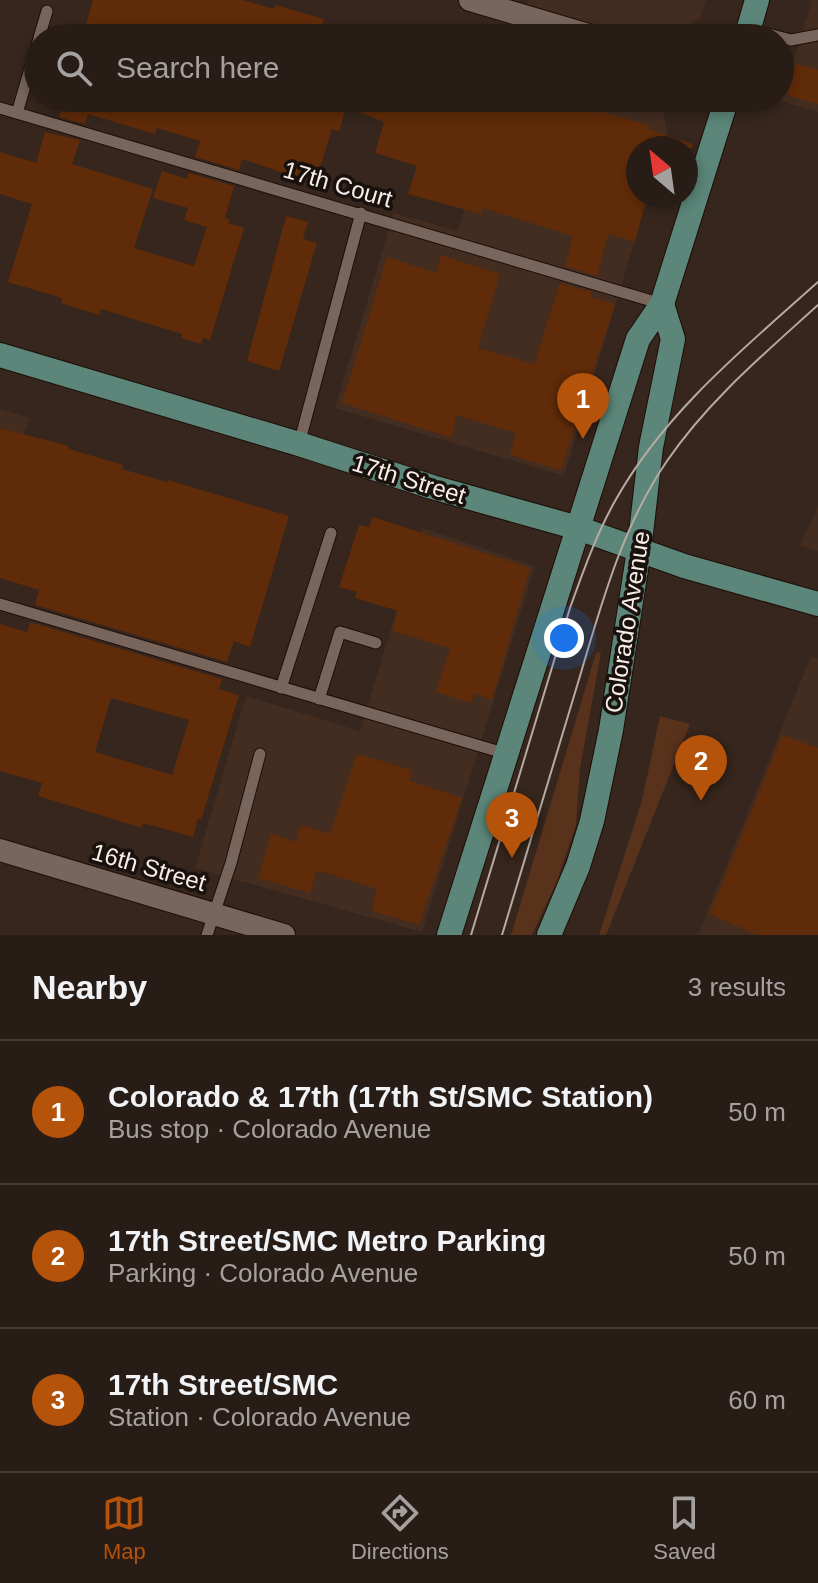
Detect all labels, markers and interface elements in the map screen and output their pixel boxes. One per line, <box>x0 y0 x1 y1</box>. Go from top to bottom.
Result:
search box <box>24 24 794 112</box>
icon: search <box>52 46 96 90</box>
text: Search here <box>116 51 279 84</box>
north arrow <box>626 136 698 208</box>
street label: 17th Court <box>280 156 396 213</box>
pin: 1 <box>557 373 609 439</box>
street label: 17th Street <box>349 449 469 509</box>
street label: Colorado Avenue <box>599 529 655 715</box>
your location <box>544 618 584 658</box>
pin: 2 <box>675 735 727 801</box>
pin: 3 <box>486 792 538 858</box>
street label: 16th Street <box>89 838 209 896</box>
text: Nearby <box>32 968 147 1006</box>
text: 3 results <box>688 972 786 1002</box>
text: Colorado & 17th (17th St/SMC Station) <box>108 1080 653 1113</box>
text: 1 <box>51 1097 65 1127</box>
text: 50 m <box>728 1097 786 1127</box>
text: Bus stop · Colorado Avenue <box>108 1114 431 1144</box>
text: 17th Street/SMC Metro Parking <box>108 1224 546 1257</box>
text: 2 <box>51 1241 65 1271</box>
text: 50 m <box>728 1241 786 1271</box>
text: Parking · Colorado Avenue <box>108 1258 418 1288</box>
text: 17th Street/SMC <box>108 1368 338 1401</box>
text: 3 <box>51 1385 65 1415</box>
text: 60 m <box>728 1385 786 1415</box>
text: Station · Colorado Avenue <box>108 1402 411 1432</box>
tab: Map <box>102 1491 146 1565</box>
tab: Directions <box>351 1491 449 1565</box>
tab: Saved <box>653 1491 716 1565</box>

